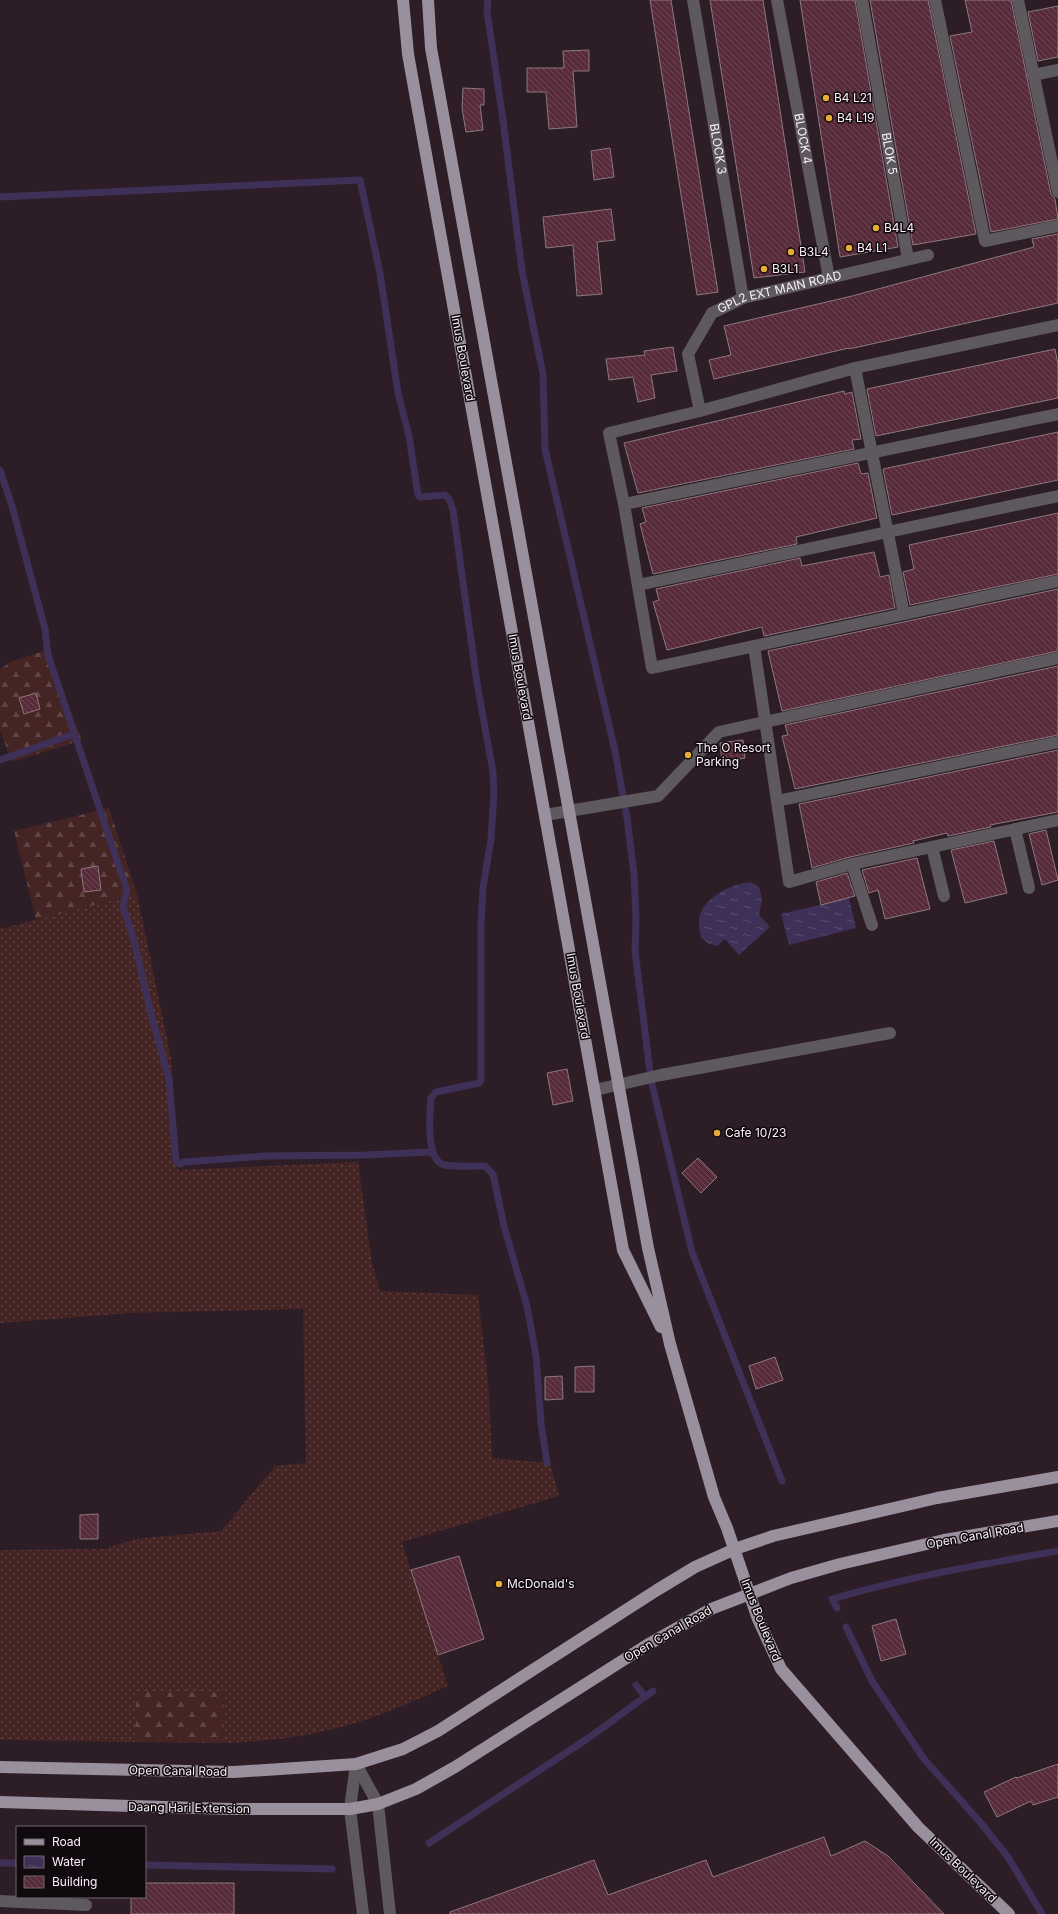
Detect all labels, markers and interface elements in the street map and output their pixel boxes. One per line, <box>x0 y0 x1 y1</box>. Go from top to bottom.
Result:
place label: B4 L21 <box>834 90 872 105</box>
marker: B4 L21 <box>821 93 831 103</box>
place label: B4 L19 <box>837 110 875 125</box>
street label: BLOCK 4 <box>791 112 816 165</box>
marker: B4 L19 <box>824 113 834 123</box>
street label: BLOCK 3 <box>707 122 730 175</box>
street label: BLOK 5 <box>879 131 901 176</box>
place label: B4L4 <box>884 220 914 235</box>
marker: B4L4 <box>871 223 881 233</box>
place label: B4 L1 <box>857 240 887 255</box>
marker: B4 L1 <box>844 243 854 253</box>
place label: B3L4 <box>799 244 829 259</box>
marker: B3L4 <box>786 247 796 257</box>
place label: B3L1 <box>772 261 798 276</box>
marker: B3L1 <box>759 264 769 274</box>
street label: GPL2 EXT MAIN ROAD <box>715 267 843 316</box>
street label: Imus Boulevard <box>449 314 478 402</box>
street label: Imus Boulevard <box>506 633 535 721</box>
place label: The O Resort Parking <box>696 740 771 769</box>
marker: The O Resort Parking <box>683 750 693 760</box>
street label: Imus Boulevard <box>564 952 593 1040</box>
place label: Cafe 10/23 <box>725 1125 786 1140</box>
marker: Cafe 10/23 <box>712 1128 722 1138</box>
street label: Open Canal Road <box>925 1520 1025 1551</box>
place label: McDonald's <box>507 1576 575 1591</box>
street label: Imus Boulevard <box>738 1576 785 1663</box>
marker: McDonald's <box>494 1579 504 1589</box>
street label: Open Canal Road <box>621 1602 714 1665</box>
street label: Open Canal Road <box>129 1762 227 1779</box>
street label: Daang Hari Extension <box>128 1799 250 1816</box>
legend <box>16 1826 146 1898</box>
text: Road <box>52 1834 81 1849</box>
street label: Imus Boulevard <box>927 1834 1000 1905</box>
text: Water <box>52 1854 86 1869</box>
text: Building <box>52 1874 97 1889</box>

